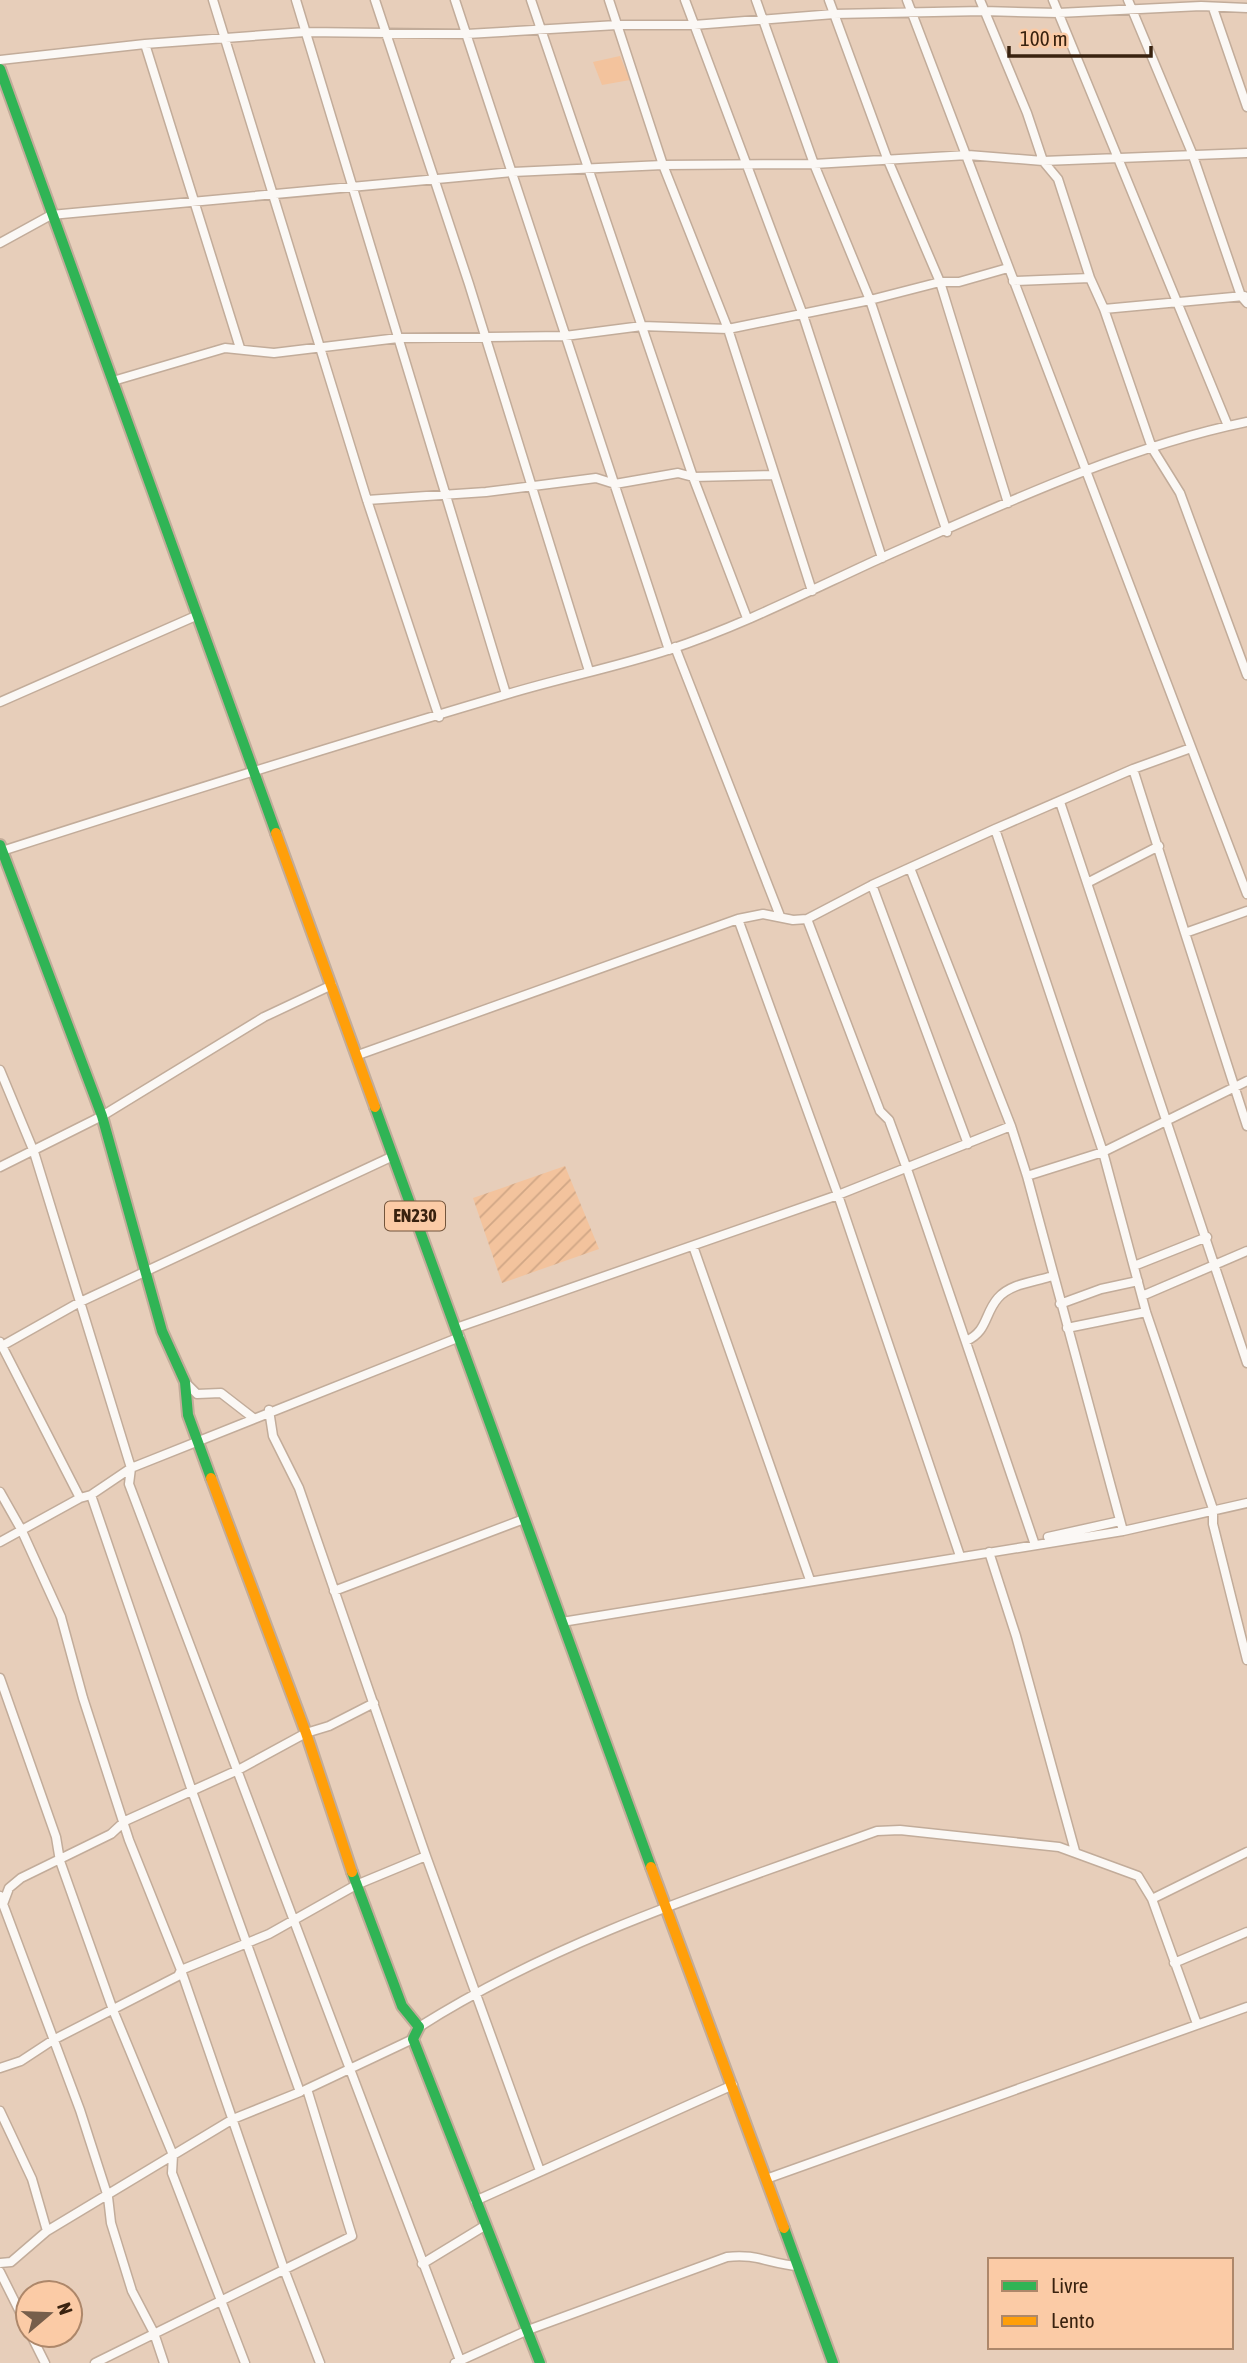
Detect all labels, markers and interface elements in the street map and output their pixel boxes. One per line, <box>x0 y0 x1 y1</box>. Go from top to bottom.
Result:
scale bar <box>1009 14 1151 58</box>
text: 100 m <box>1020 26 1068 50</box>
road number: EN230 <box>385 1202 445 1231</box>
legend <box>988 2258 1233 2349</box>
text: Livre <box>1051 2273 1088 2297</box>
north arrow <box>14 2279 84 2349</box>
text: N <box>53 2300 77 2317</box>
text: Lento <box>1051 2308 1095 2332</box>

